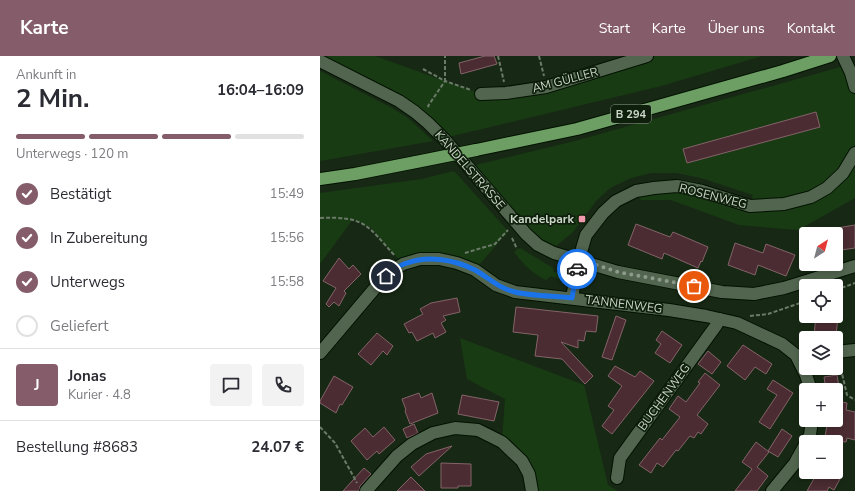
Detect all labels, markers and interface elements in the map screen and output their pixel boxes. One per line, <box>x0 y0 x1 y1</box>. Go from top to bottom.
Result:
text: Karte <box>20 15 69 41</box>
text: Start <box>599 19 630 38</box>
text: Karte <box>652 19 686 38</box>
text: Über uns <box>708 19 765 38</box>
text: Kontakt <box>787 19 835 38</box>
street label: AM GÜLLER <box>530 64 600 96</box>
text: Ankunft in <box>16 66 76 84</box>
text: 16:04–16:09 <box>217 80 304 100</box>
text: 2 Min. <box>16 81 89 116</box>
road number: B 294 <box>611 105 651 123</box>
street label: KANDELSTRASSE <box>431 127 509 213</box>
text: Unterwegs · 120 m <box>16 145 128 163</box>
street label: ROSENWEG <box>677 180 749 212</box>
icon: check <box>16 183 38 205</box>
text: Bestätigt <box>50 184 111 204</box>
text: 15:49 <box>270 185 304 203</box>
place label: Kandelpark <box>510 211 575 227</box>
marker: Kandelpark <box>577 214 587 224</box>
icon: check <box>16 227 38 249</box>
north arrow <box>799 227 843 271</box>
map controls <box>799 227 843 479</box>
text: In Zubereitung <box>50 228 148 248</box>
text: 15:56 <box>270 229 304 247</box>
courier <box>557 249 597 289</box>
icon: car <box>566 258 588 280</box>
pin <box>369 259 403 293</box>
icon: home <box>375 265 397 287</box>
pin <box>677 269 711 303</box>
icon: check <box>16 271 38 293</box>
text: Unterwegs <box>50 272 125 292</box>
text: 15:58 <box>270 273 304 291</box>
icon: bag <box>683 275 705 297</box>
button: locate <box>799 279 843 323</box>
street label: TANNENWEG <box>585 291 663 317</box>
text: Geliefert <box>50 316 109 336</box>
button: layers <box>799 331 843 375</box>
street label: BUCHENWEG <box>634 360 694 434</box>
button: chat <box>210 364 252 406</box>
button: phone <box>262 364 304 406</box>
text: Jonas <box>68 366 106 386</box>
text: J <box>34 375 40 395</box>
button: + <box>799 383 843 427</box>
text: Kurier · 4.8 <box>68 386 131 404</box>
button: − <box>799 435 843 479</box>
text: Bestellung #8683 <box>16 437 138 457</box>
text: 24.07 € <box>251 437 304 457</box>

